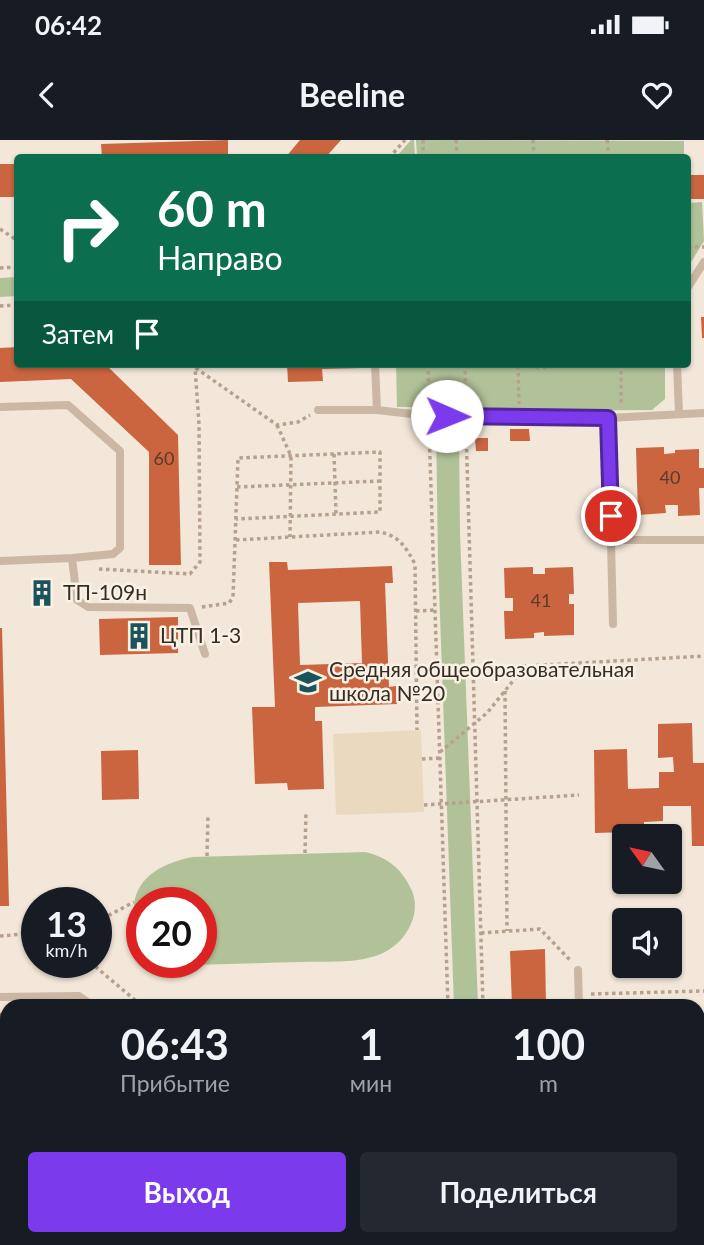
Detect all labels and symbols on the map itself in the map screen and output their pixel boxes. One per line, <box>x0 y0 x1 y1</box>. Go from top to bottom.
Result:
position arrow <box>410 379 484 453</box>
house number: 60 <box>154 447 174 469</box>
house number: 40 <box>660 466 680 488</box>
pin <box>581 486 641 546</box>
building icon: ТП-109н <box>27 578 57 608</box>
place label: ТП-109н <box>63 579 147 604</box>
house number: 41 <box>531 589 551 611</box>
building icon: ЦТП 1-3 <box>124 621 154 651</box>
place label: ЦТП 1-3 <box>160 622 241 647</box>
place label: Средняя общеобразовательная школа №20 <box>329 656 634 705</box>
school or university icon: Средняя общеобразовательная школа №20 <box>293 667 323 697</box>
north arrow <box>612 824 682 894</box>
speed limit sign: 20 <box>126 887 217 978</box>

